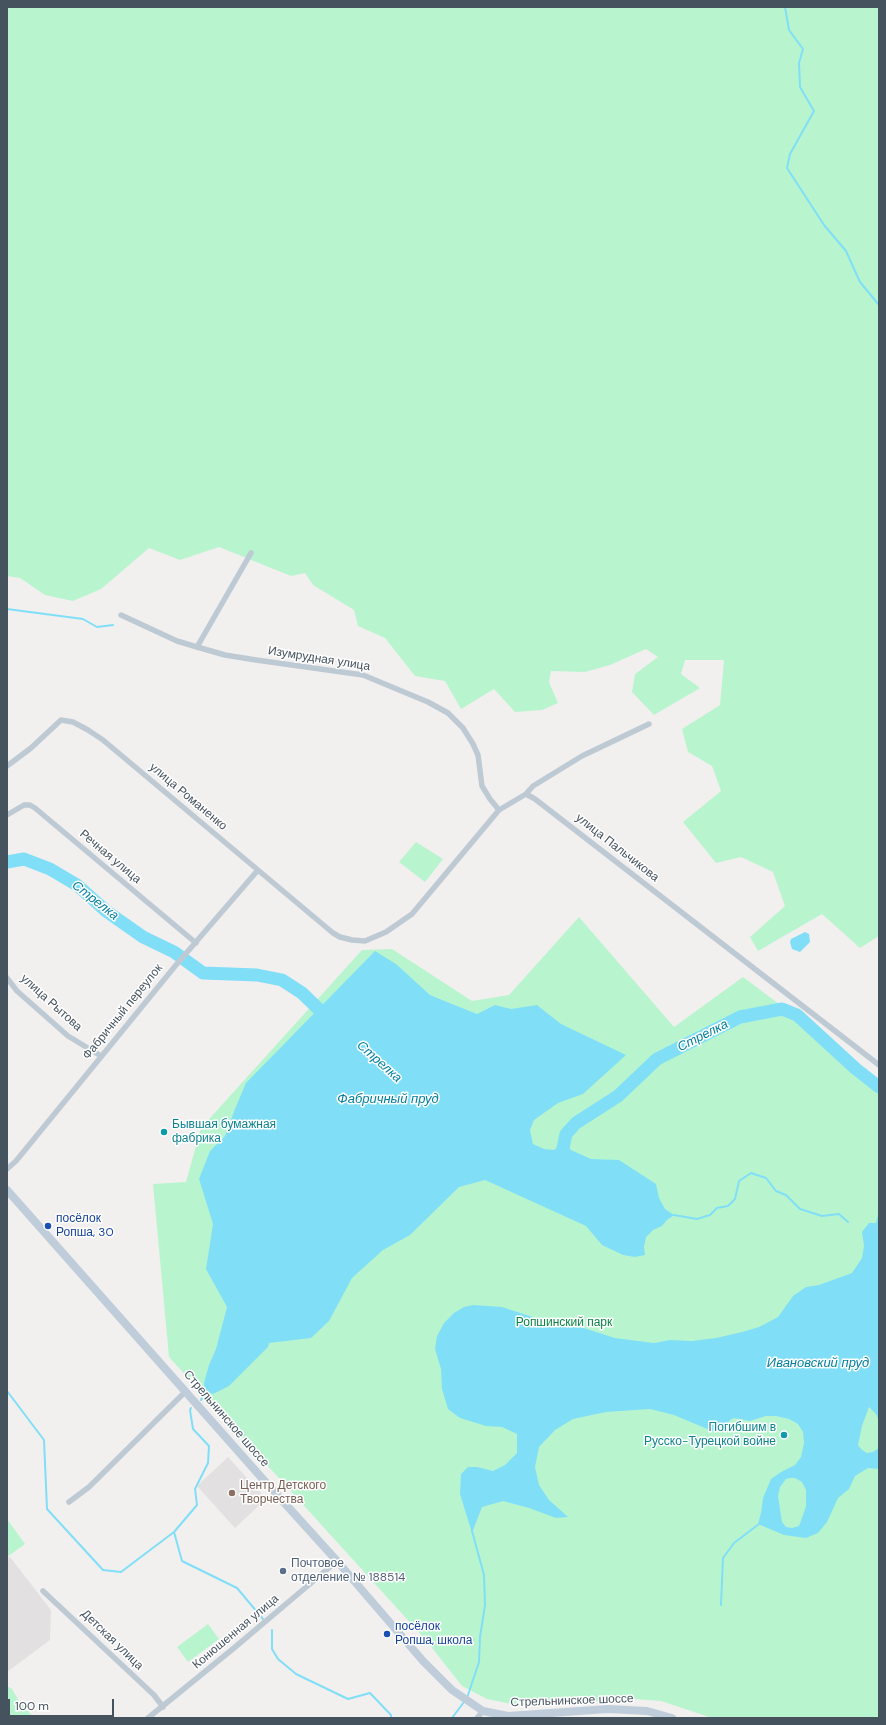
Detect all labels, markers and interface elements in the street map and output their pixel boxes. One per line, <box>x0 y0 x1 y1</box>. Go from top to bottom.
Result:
street label: Изумрудная улица <box>267 644 371 674</box>
street label: улица Романенко <box>146 760 230 834</box>
street label: улица Пальчикова <box>572 811 662 885</box>
street label: Речная улица <box>76 827 144 887</box>
water label: Стрелка <box>69 878 121 924</box>
street label: Фабричный переулок <box>80 961 166 1063</box>
street label: улица Рытова <box>17 972 85 1034</box>
water label: Стрелка <box>675 1017 731 1055</box>
water label: Стрелка <box>353 1038 405 1086</box>
water label: Фабричный пруд <box>337 1092 439 1108</box>
place label: Бывшая бумажная фабрика <box>172 1118 276 1146</box>
marker: Бывшая бумажная фабрика <box>159 1127 169 1137</box>
place label: посёлок Ропша, 30 <box>56 1212 114 1240</box>
marker: посёлок Ропша, 30 <box>43 1221 53 1231</box>
park label: Ропшинский парк <box>516 1316 612 1330</box>
water label: Ивановский пруд <box>767 1356 869 1372</box>
street label: Стрельнинское шоссе <box>180 1368 272 1470</box>
place label: Погибшим в Русско-Турецкой войне <box>644 1421 776 1449</box>
marker: Погибшим в Русско-Турецкой войне <box>779 1430 789 1440</box>
place label: Центр Детского Творчества <box>240 1479 326 1507</box>
marker: Центр Детского Творчества <box>227 1488 237 1498</box>
place label: Почтовое отделение № 188514 <box>291 1557 405 1585</box>
marker: Почтовое отделение № 188514 <box>278 1566 288 1576</box>
street label: Конюшенная улица <box>190 1592 282 1672</box>
street label: Детская улица <box>78 1607 146 1673</box>
place label: посёлок Ропша, школа <box>395 1620 472 1648</box>
marker: посёлок Ропша, школа <box>382 1629 392 1639</box>
scale bar <box>10 1691 116 1717</box>
street label: Стрельнинское шоссе <box>510 1692 634 1710</box>
text: 100 m <box>15 1698 49 1714</box>

